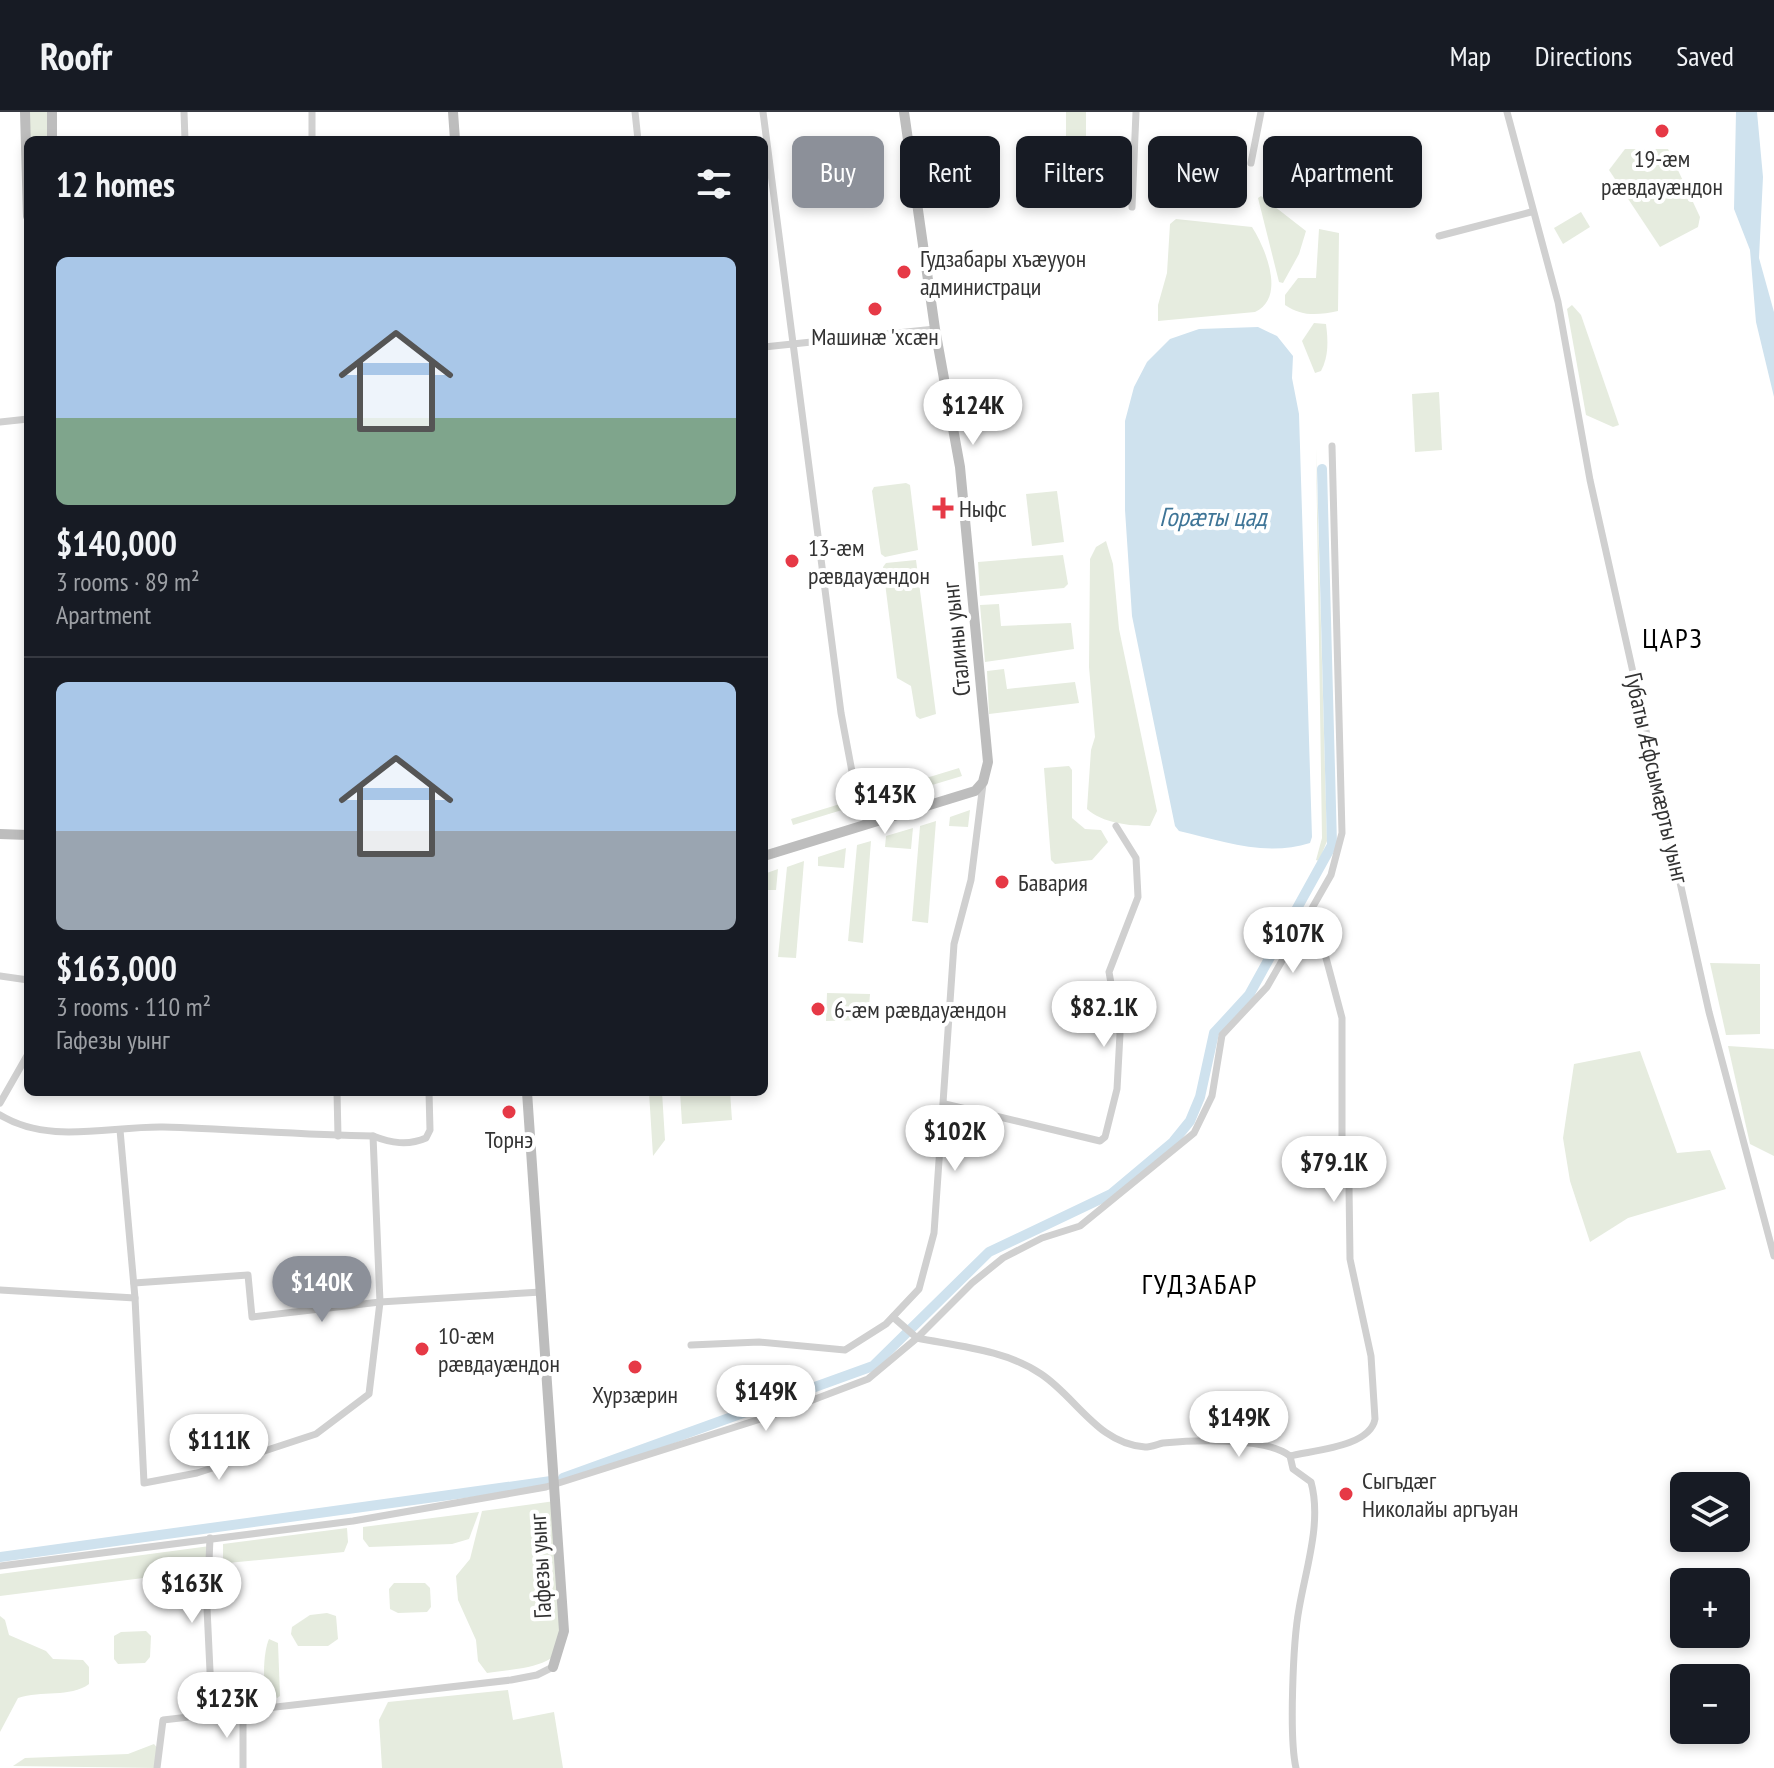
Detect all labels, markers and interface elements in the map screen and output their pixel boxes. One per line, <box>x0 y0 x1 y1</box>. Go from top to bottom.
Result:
text: Roofr <box>40 31 112 80</box>
text: Map <box>1450 37 1491 74</box>
text: Directions <box>1535 37 1632 74</box>
text: Saved <box>1676 37 1734 74</box>
marker: 19-æм рӕвдауӕндон <box>1653 122 1671 140</box>
chip: Buy <box>792 136 884 208</box>
chip: Rent <box>900 136 1000 208</box>
chip: Filters <box>1016 136 1132 208</box>
chip: New <box>1148 136 1247 208</box>
chip: Apartment <box>1263 136 1422 208</box>
place label: 19-æм рӕвдауӕндон <box>1601 143 1723 202</box>
text: 12 homes <box>56 162 175 206</box>
icon: filters <box>692 162 736 206</box>
place label: Гудзабары хъæууон администраци <box>920 243 1086 302</box>
marker: Гудзабары хъæууон администраци <box>895 263 913 281</box>
marker: Машинæ 'хсæн <box>866 300 884 318</box>
icon: home <box>324 309 468 453</box>
place label: Машинæ 'хсæн <box>811 321 939 352</box>
pin: $124K <box>917 379 1029 447</box>
text: $124K <box>941 388 1005 421</box>
place label: Ныфс <box>959 493 1007 524</box>
marker: Ныфс <box>934 499 952 517</box>
water label: Горӕты цад <box>1159 500 1268 533</box>
text: $140,000 <box>56 521 177 565</box>
place label: 13-æм рӕвдауӕндон <box>808 532 930 591</box>
marker: 13-æм рӕвдауӕндон <box>783 552 801 570</box>
text: 3 rooms · 89 m² <box>56 565 200 598</box>
street label: Сталины уынг <box>934 579 977 698</box>
text: Apartment <box>56 598 151 631</box>
district label: ЦАРЗ <box>1642 619 1704 656</box>
street label: Губаты Æфсымæрты уынг <box>1618 670 1697 887</box>
icon: home <box>324 734 468 878</box>
pin: $143K <box>829 768 941 836</box>
text: $143K <box>853 777 917 810</box>
place label: Бавария <box>1018 867 1088 898</box>
marker: Бавария <box>993 873 1011 891</box>
pin: $107K <box>1237 907 1349 975</box>
text: $107K <box>1261 916 1325 949</box>
text: $163,000 <box>56 946 177 990</box>
pin: $82.1K <box>1039 981 1169 1049</box>
text: 3 rooms · 110 m² <box>56 990 211 1023</box>
text: $82.1K <box>1070 990 1138 1023</box>
place label: 6-æм рӕвдауӕндон <box>834 994 1007 1025</box>
marker: 6-æм рӕвдауӕндон <box>809 1000 827 1018</box>
text: Гафезы уынг <box>56 1023 170 1056</box>
marker: Торнэ <box>500 1103 518 1121</box>
pin: $102K <box>899 1105 1011 1173</box>
text: $102K <box>923 1114 987 1147</box>
place label: Торнэ <box>485 1124 533 1155</box>
pin: $79.1K <box>1269 1136 1399 1204</box>
text: $79.1K <box>1300 1145 1368 1178</box>
pin: $140K <box>266 1256 378 1324</box>
text: $140K <box>290 1265 354 1298</box>
district label: ГУДЗАБАР <box>1142 1265 1258 1302</box>
place label: 10-æм рӕвдауӕндон <box>438 1320 560 1379</box>
marker: 10-æм рӕвдауӕндон <box>413 1340 431 1358</box>
marker: Хурзæрин <box>626 1358 644 1376</box>
pin: $149K <box>710 1365 822 1433</box>
text: $149K <box>734 1374 798 1407</box>
place label: Хурзæрин <box>592 1379 678 1410</box>
pin: $149K <box>1183 1391 1295 1459</box>
text: $149K <box>1207 1400 1271 1433</box>
pin: $111K <box>163 1414 275 1482</box>
text: $111K <box>187 1423 251 1456</box>
place label: Сыгъдæг Николайы аргъуан <box>1362 1465 1518 1524</box>
map controls <box>1670 1472 1750 1744</box>
button: layers <box>1670 1472 1750 1552</box>
marker: Сыгъдæг Николайы аргъуан <box>1337 1485 1355 1503</box>
street label: Гафезы уынг <box>522 1512 558 1619</box>
pin: $163K <box>136 1557 248 1625</box>
text: $163K <box>160 1566 224 1599</box>
button: + <box>1670 1568 1750 1648</box>
button: − <box>1670 1664 1750 1744</box>
pin: $123K <box>171 1672 283 1740</box>
text: $123K <box>195 1681 259 1714</box>

